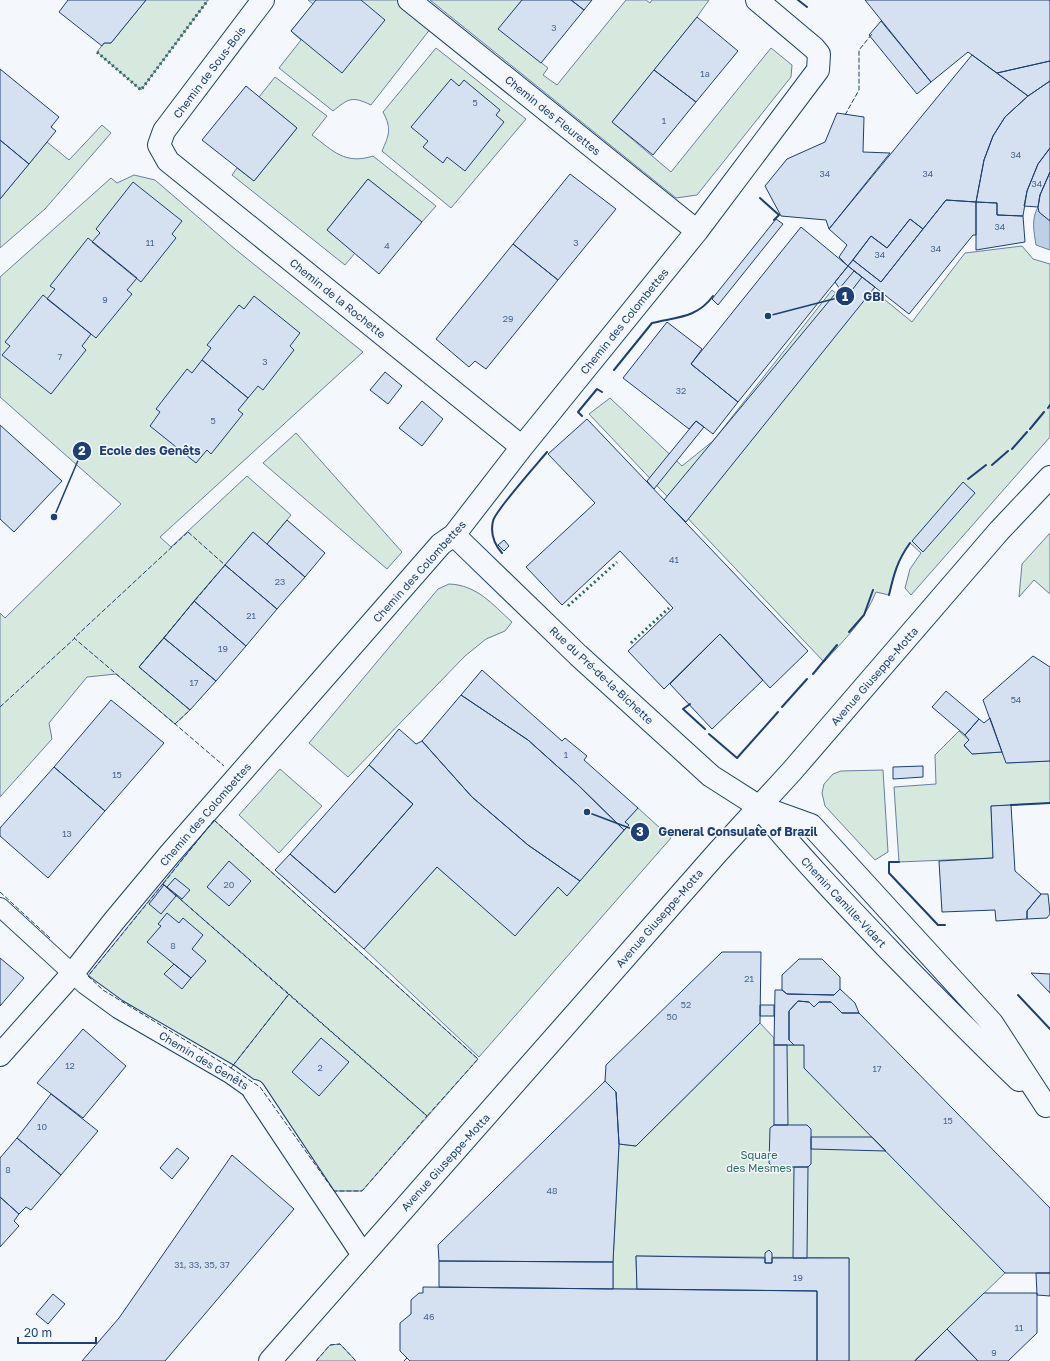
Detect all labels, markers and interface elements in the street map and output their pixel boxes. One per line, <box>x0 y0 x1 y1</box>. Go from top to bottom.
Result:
house number: 3 <box>551 22 557 33</box>
street label: Chemin de Sous-Bois <box>170 23 248 121</box>
house number: 1a <box>700 68 710 79</box>
street label: Chemin des Fleurettes <box>503 73 603 158</box>
house number: 5 <box>472 97 478 108</box>
house number: 1 <box>662 115 667 126</box>
house number: 34 <box>1011 149 1022 160</box>
house number: 34 <box>820 168 831 179</box>
house number: 34 <box>923 168 934 179</box>
house number: 34 <box>1032 178 1043 189</box>
house number: 34 <box>995 221 1006 232</box>
house number: 11 <box>146 237 155 248</box>
house number: 3 <box>573 237 579 248</box>
house number: 4 <box>384 240 390 251</box>
house number: 34 <box>931 243 942 254</box>
house number: 34 <box>875 249 886 260</box>
street label: Chemin de la Rochette <box>288 255 388 341</box>
street label: Chemin des Colombettes <box>577 265 671 377</box>
callout: GBI <box>835 284 893 308</box>
text: 1 <box>842 289 848 304</box>
text: GBI <box>863 289 885 304</box>
house number: 9 <box>102 294 108 305</box>
house number: 29 <box>503 313 513 324</box>
house number: 7 <box>58 351 63 362</box>
house number: 3 <box>262 356 268 367</box>
house number: 32 <box>676 385 686 396</box>
house number: 5 <box>210 415 216 426</box>
callout: Ecole des Genêts <box>72 439 209 463</box>
text: 2 <box>78 443 86 458</box>
text: Ecole des Genêts <box>99 443 201 458</box>
street label: Chemin des Colombettes <box>370 517 468 625</box>
house number: 41 <box>669 554 680 565</box>
house number: 23 <box>275 576 285 587</box>
house number: 21 <box>246 610 256 621</box>
street label: Rue du Pré-de-la-Bichette <box>547 624 657 726</box>
street label: Avenue Giuseppe-Motta <box>828 624 920 728</box>
house number: 19 <box>218 643 228 654</box>
house number: 17 <box>189 677 199 688</box>
house number: 54 <box>1011 694 1022 705</box>
house number: 1 <box>564 749 569 760</box>
street label: Chemin des Colombettes <box>157 760 253 868</box>
house number: 15 <box>112 769 122 780</box>
callout: General Consulate of Brazil <box>630 820 825 844</box>
text: 3 <box>636 824 644 839</box>
text: General Consulate of Brazil <box>658 824 818 839</box>
house number: 13 <box>62 828 72 839</box>
street label: Chemin Camille-Vidart <box>799 854 889 950</box>
street label: Avenue Giuseppe-Motta <box>613 866 705 970</box>
house number: 20 <box>224 879 235 890</box>
house number: 8 <box>170 940 176 951</box>
house number: 21 <box>744 973 754 984</box>
house number: 52 <box>681 999 691 1010</box>
house number: 50 <box>667 1011 678 1022</box>
street label: Chemin des Genêts <box>157 1028 251 1092</box>
house number: 12 <box>65 1060 75 1071</box>
house number: 2 <box>317 1062 323 1073</box>
house number: 17 <box>872 1063 882 1074</box>
street label: Avenue Giuseppe-Motta <box>398 1111 492 1213</box>
house number: 15 <box>943 1115 953 1126</box>
house number: 10 <box>37 1121 47 1132</box>
park label: Square des Mesmes <box>726 1148 792 1174</box>
house number: 8 <box>5 1164 11 1175</box>
house number: 48 <box>547 1185 557 1196</box>
house number: 31, 33, 35, 37 <box>174 1259 230 1270</box>
house number: 19 <box>793 1272 803 1283</box>
house number: 46 <box>424 1311 434 1322</box>
scale bar <box>18 1319 96 1345</box>
house number: 11 <box>1015 1322 1024 1333</box>
text: 20 m <box>24 1325 52 1340</box>
house number: 9 <box>991 1347 997 1358</box>

